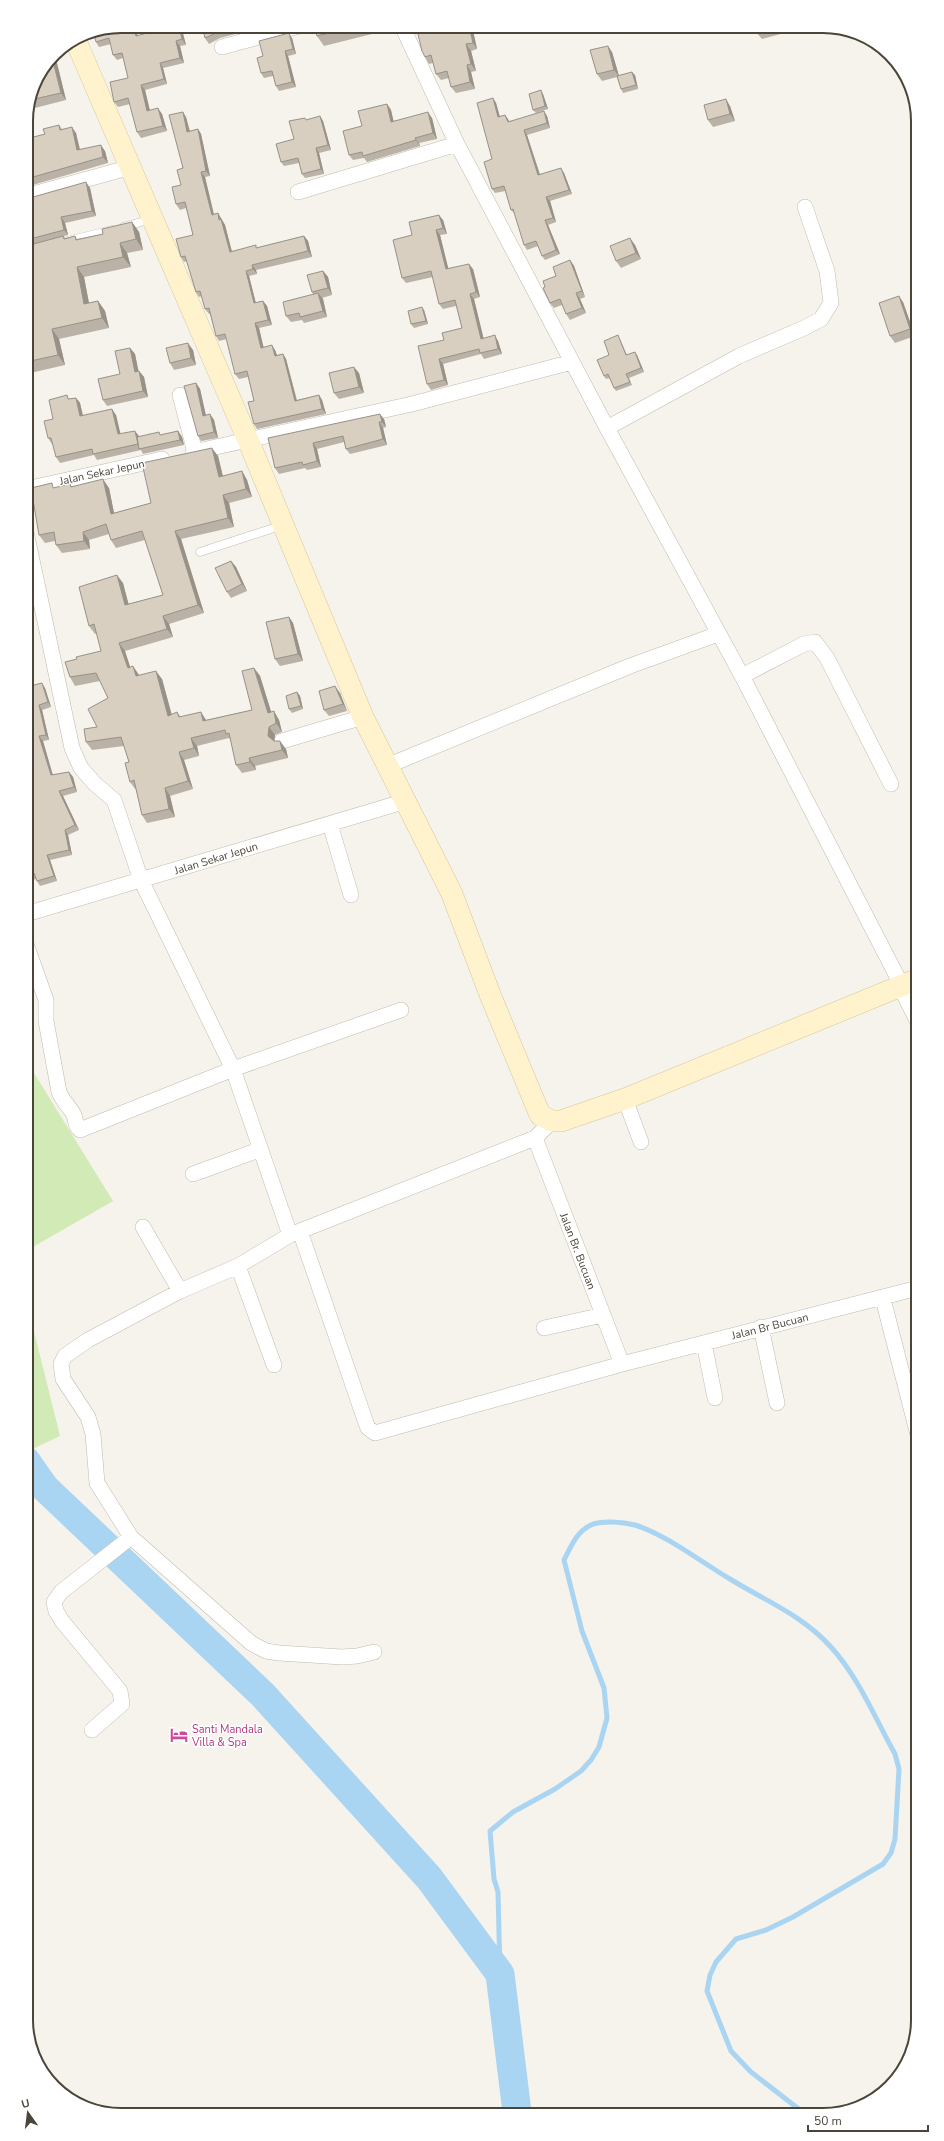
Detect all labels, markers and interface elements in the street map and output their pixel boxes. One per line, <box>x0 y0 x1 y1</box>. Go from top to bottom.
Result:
street label: Jalan Sekar Jepun <box>57 456 146 489</box>
street label: Jalan Sekar Jepun <box>172 839 260 879</box>
street label: Jalan Br. Bucuan <box>556 1210 599 1292</box>
street label: Jalan Br Bucuan <box>729 1310 810 1344</box>
place label: Santi Mandala Villa & Spa <box>191 1722 263 1750</box>
hotel icon: Santi Mandala Villa & Spa <box>169 1725 189 1745</box>
north arrow <box>8 2093 48 2133</box>
text: U <box>20 2096 31 2112</box>
scale bar <box>808 2107 928 2133</box>
text: 50 m <box>814 2113 842 2129</box>

